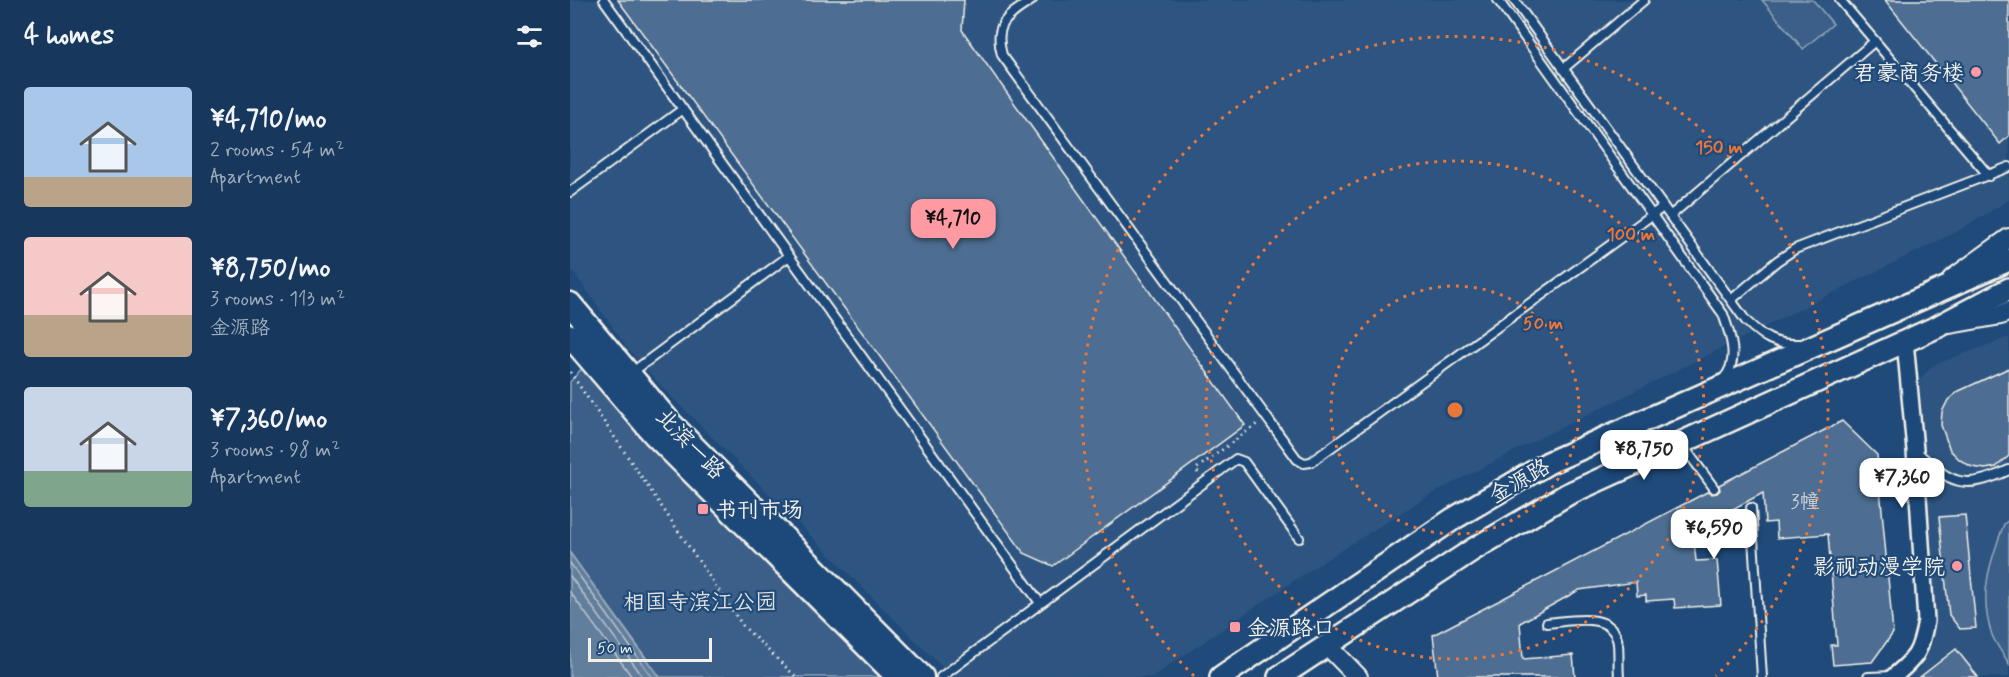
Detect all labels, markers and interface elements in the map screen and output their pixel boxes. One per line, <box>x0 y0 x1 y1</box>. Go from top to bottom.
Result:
text: 4 homes <box>24 19 114 53</box>
icon: filters <box>513 20 546 53</box>
place label: 君豪商务楼 <box>1854 60 1964 88</box>
marker: 君豪商务楼 <box>1969 65 1983 79</box>
text: ¥4,710/mo <box>210 103 327 137</box>
icon: home <box>72 111 144 183</box>
text: 150 m <box>1695 136 1743 160</box>
text: 2 rooms · 54 m² <box>210 137 344 164</box>
text: Apartment <box>210 164 301 191</box>
pin: ¥4,710 <box>904 199 1002 250</box>
text: ¥4,710 <box>925 205 981 232</box>
text: 100 m <box>1607 223 1655 247</box>
text: ¥8,750/mo <box>210 252 330 286</box>
icon: home <box>72 261 144 333</box>
text: 3 rooms · 113 m² <box>210 286 345 313</box>
text: 50 m <box>1523 312 1563 336</box>
text: 金源路 <box>210 315 270 342</box>
centre of rings <box>1445 400 1465 420</box>
text: ¥7,360/mo <box>210 403 327 437</box>
street label: 北滨一路 <box>649 403 730 486</box>
icon: home <box>72 411 144 483</box>
pin: ¥8,750 <box>1595 430 1693 481</box>
text: ¥8,750 <box>1614 436 1674 463</box>
text: 3 rooms · 98 m² <box>210 437 340 464</box>
street label: 金源路 <box>1484 453 1556 510</box>
pin: ¥7,360 <box>1853 458 1951 509</box>
text: Apartment <box>210 464 301 491</box>
text: ¥7,360 <box>1873 464 1931 491</box>
house number: 3幢 <box>1790 489 1820 516</box>
place label: 书刊市场 <box>715 497 803 525</box>
marker: 书刊市场 <box>696 502 710 516</box>
pin: ¥6,590 <box>1665 509 1763 560</box>
text: ¥6,590 <box>1685 515 1743 542</box>
place label: 影视动漫学院 <box>1813 554 1945 582</box>
marker: 影视动漫学院 <box>1950 559 1964 573</box>
park label: 相国寺滨江公园 <box>623 589 777 617</box>
place label: 金源路口 <box>1247 615 1335 643</box>
marker: 金源路口 <box>1228 620 1242 634</box>
scale bar <box>588 635 712 662</box>
text: 50 m <box>597 638 633 659</box>

